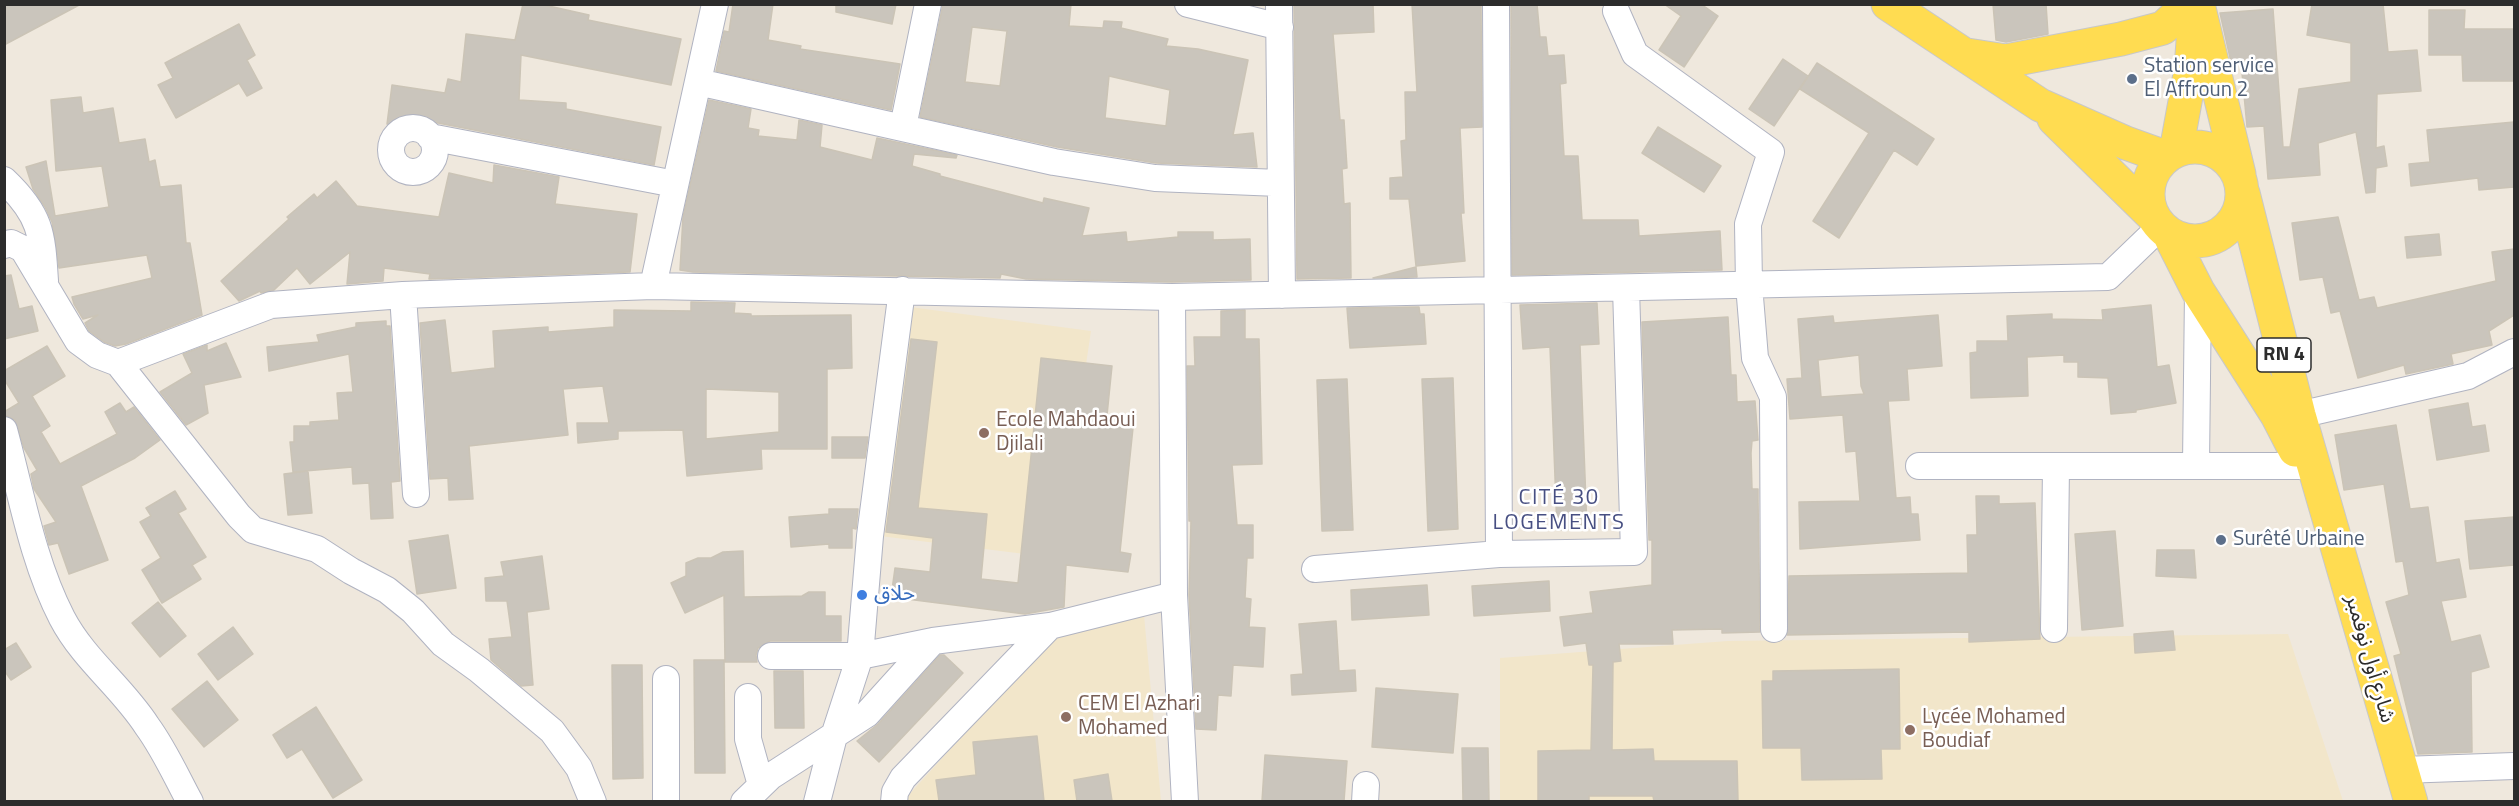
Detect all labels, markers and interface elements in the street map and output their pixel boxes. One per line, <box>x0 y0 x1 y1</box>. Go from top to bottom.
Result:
place label: Station service El Affroun 2 <box>2144 54 2274 104</box>
marker: Station service El Affroun 2 <box>2125 72 2139 86</box>
road number: RN 4 <box>2257 338 2311 372</box>
place label: Ecole Mahdaoui Djilali <box>996 408 1136 458</box>
marker: Ecole Mahdaoui Djilali <box>977 426 991 440</box>
district label: CITÉ 30 LOGEMENTS <box>1493 486 1625 538</box>
place label: Surêté Urbaine <box>2233 527 2365 553</box>
marker: Surêté Urbaine <box>2214 533 2228 547</box>
place label: حلاق <box>874 582 915 608</box>
marker: حلاق <box>855 588 869 602</box>
street label: شارع أول نوفمبر <box>2339 592 2399 726</box>
place label: CEM El Azhari Mohamed <box>1078 692 1200 742</box>
place label: Lycée Mohamed Boudiaf <box>1922 705 2066 755</box>
marker: CEM El Azhari Mohamed <box>1059 710 1073 724</box>
marker: Lycée Mohamed Boudiaf <box>1903 723 1917 737</box>

